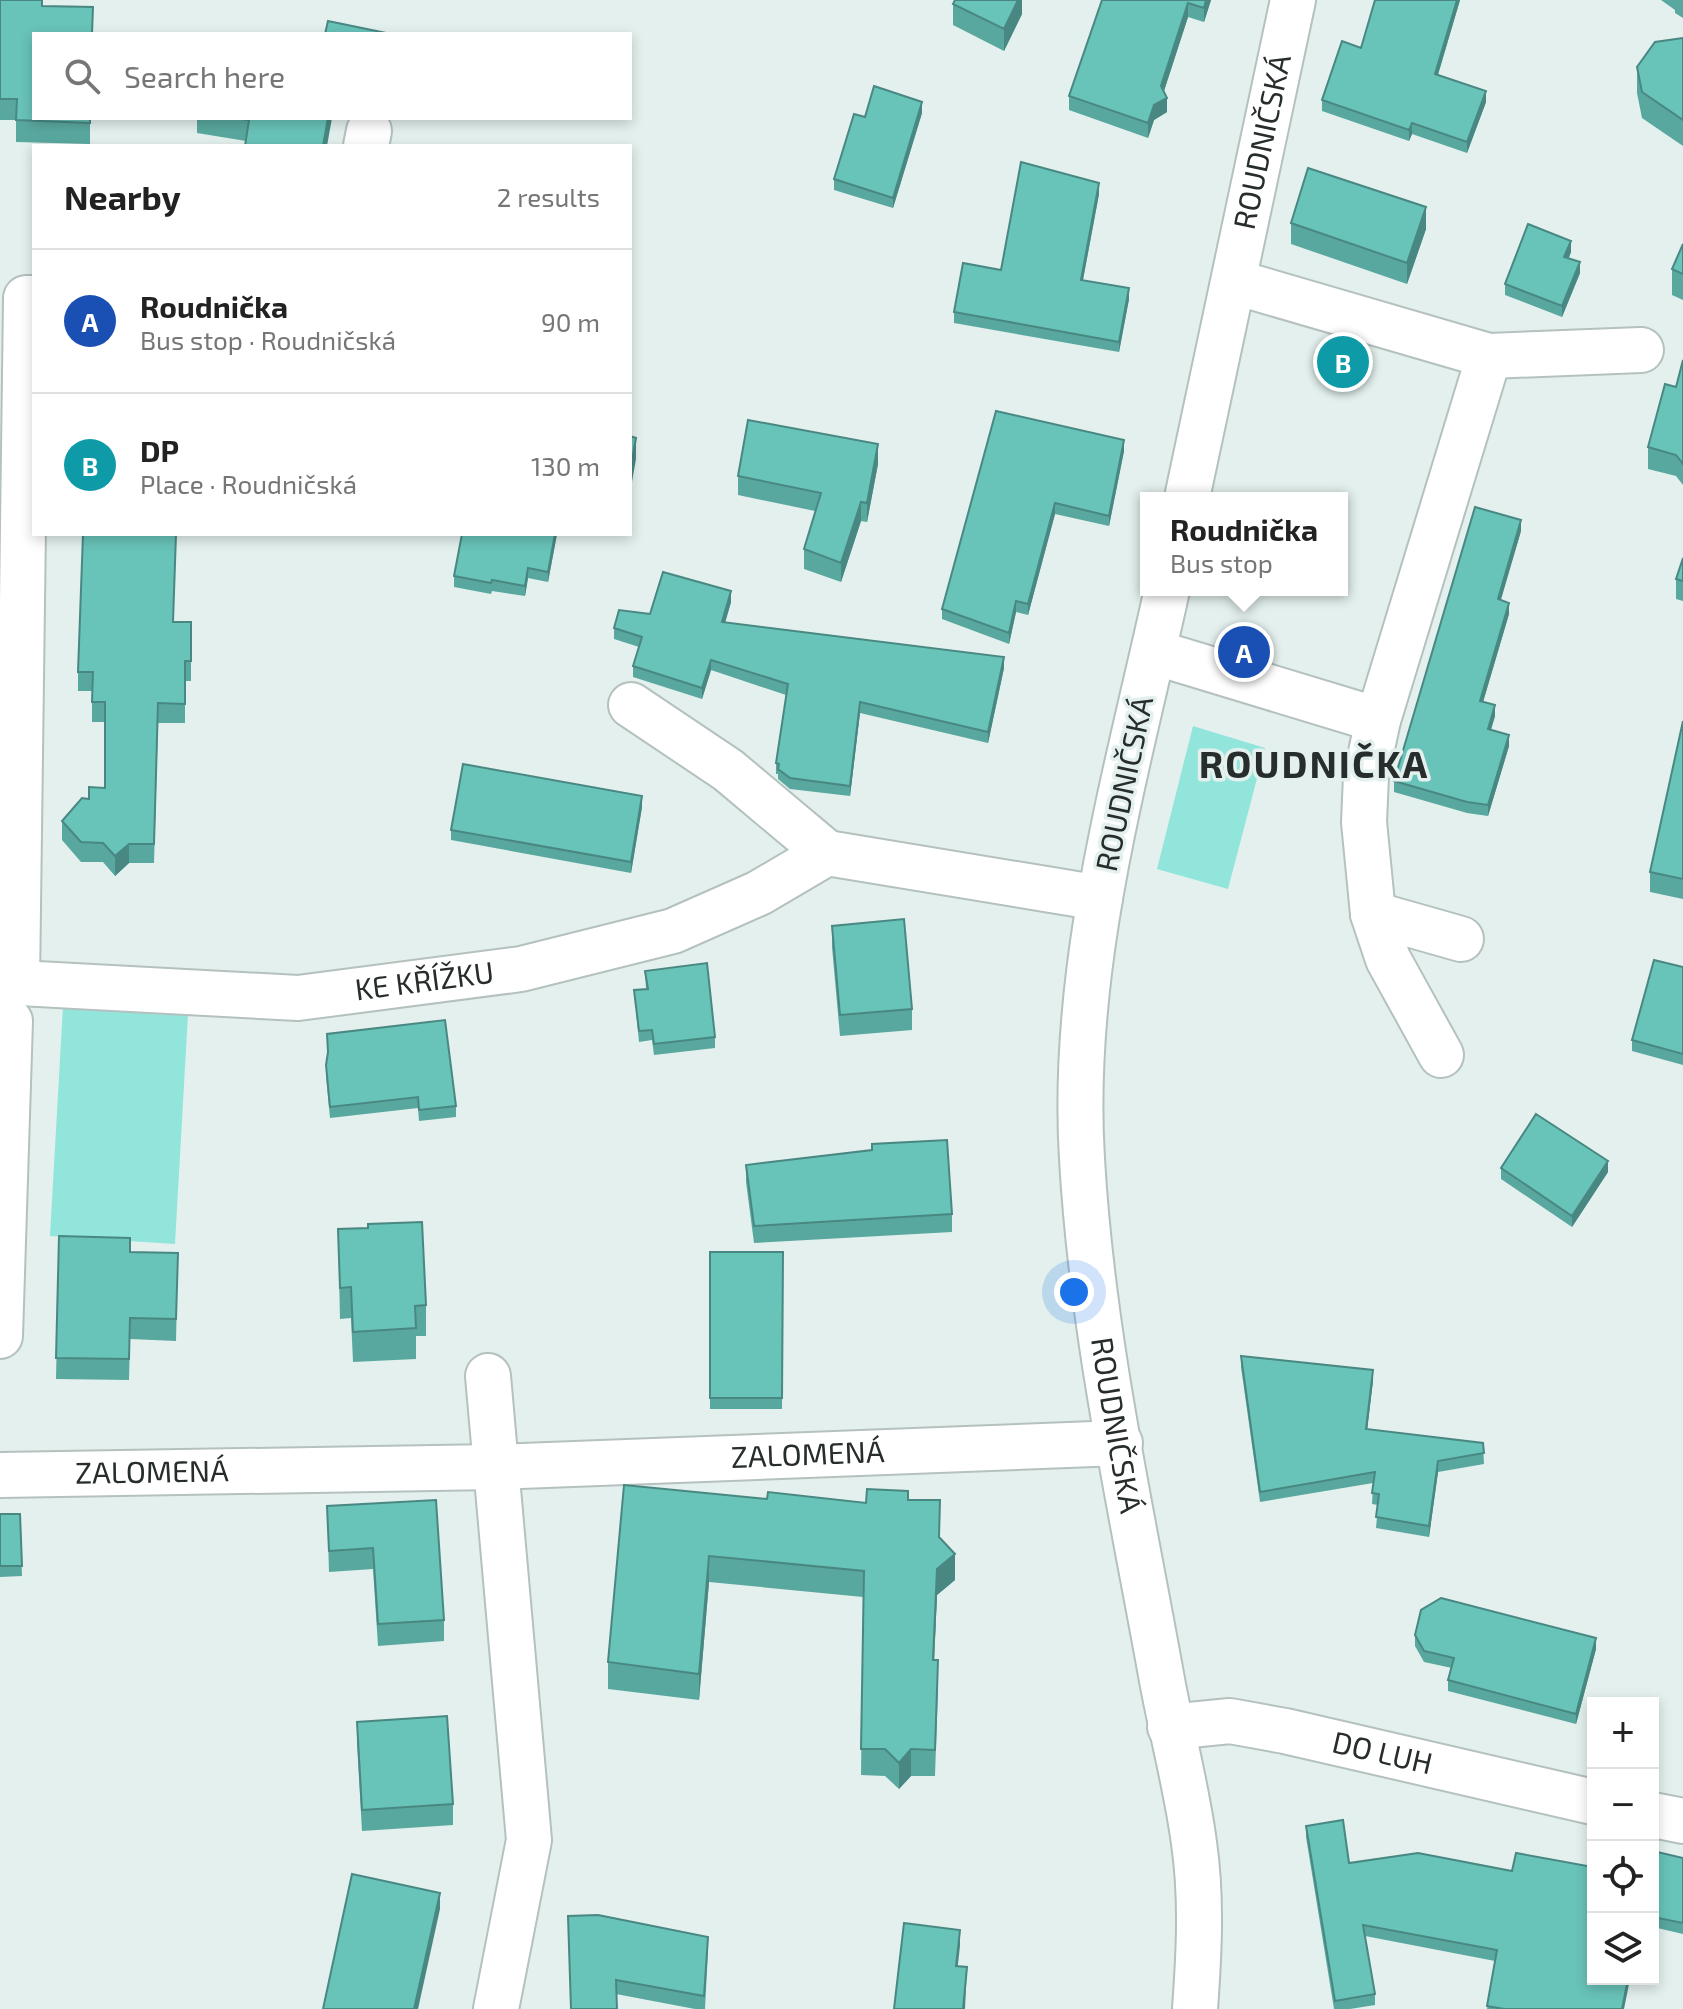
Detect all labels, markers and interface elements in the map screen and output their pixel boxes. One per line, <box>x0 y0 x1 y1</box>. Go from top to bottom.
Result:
search box <box>32 32 632 120</box>
street label: ROUDNIČSKÁ <box>1225 50 1297 232</box>
icon: search <box>60 54 104 98</box>
text: Search here <box>124 58 285 94</box>
text: Nearby <box>64 176 181 217</box>
text: 2 results <box>497 181 600 212</box>
text: Roudnička <box>140 288 288 324</box>
text: A <box>82 306 98 337</box>
text: 90 m <box>541 306 600 337</box>
text: Bus stop · Roudničská <box>140 324 396 355</box>
pin: B <box>1317 332 1369 392</box>
text: DP <box>140 432 179 468</box>
text: B <box>82 450 98 481</box>
text: 130 m <box>531 450 600 481</box>
text: Place · Roudničská <box>140 468 357 499</box>
popup <box>1140 492 1348 596</box>
text: Roudnička <box>1170 511 1318 547</box>
text: Bus stop <box>1170 547 1273 578</box>
pin: A <box>1218 622 1270 682</box>
street label: ROUDNIČSKÁ <box>1087 693 1159 874</box>
district label: ROUDNIČKA <box>1199 740 1429 786</box>
street label: KE KŘÍŽKU <box>353 953 496 1006</box>
your location <box>1054 1272 1094 1312</box>
street label: ROUDNIČSKÁ <box>1085 1335 1150 1516</box>
street label: ZALOMENÁ <box>730 1432 885 1474</box>
street label: ZALOMENÁ <box>75 1451 229 1490</box>
map controls <box>1587 1697 1659 1985</box>
button: + <box>1587 1697 1659 1769</box>
street label: DO LUH <box>1329 1723 1436 1780</box>
button: − <box>1587 1769 1659 1841</box>
button: locate <box>1587 1841 1659 1913</box>
button: layers <box>1587 1913 1659 1985</box>

